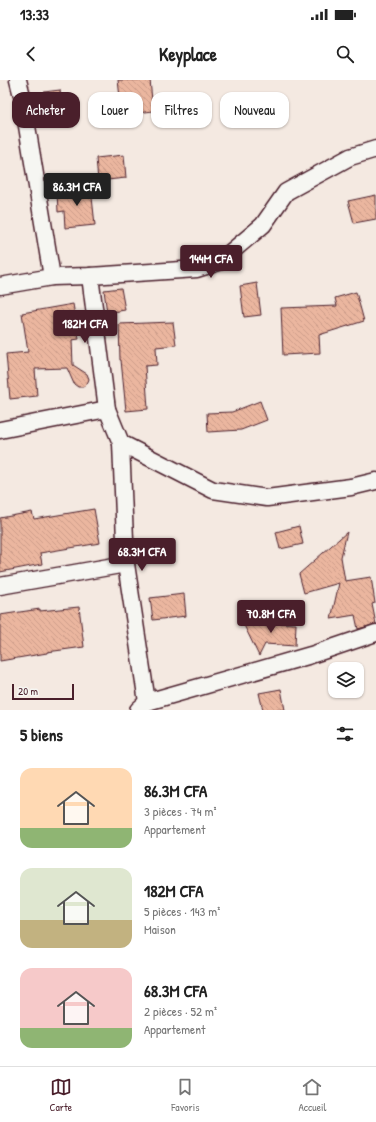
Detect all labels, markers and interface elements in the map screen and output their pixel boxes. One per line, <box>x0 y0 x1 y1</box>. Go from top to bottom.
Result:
text: 13:33 <box>20 4 49 25</box>
text: Keyplace <box>159 42 217 67</box>
icon: back <box>20 43 42 65</box>
icon: search <box>334 43 356 65</box>
chip: Acheter <box>12 92 80 128</box>
chip: Louer <box>88 92 143 128</box>
chip: Filtres <box>151 92 212 128</box>
chip: Nouveau <box>220 92 289 128</box>
pin: 86.3M CFA <box>31 173 123 207</box>
text: 86.3M CFA <box>53 177 101 195</box>
pin: 144M CFA <box>170 245 252 279</box>
text: 144M CFA <box>189 249 233 267</box>
pin: 182M CFA <box>44 310 126 344</box>
text: 182M CFA <box>62 314 108 332</box>
pin: 68.3M CFA <box>96 538 188 572</box>
text: 68.3M CFA <box>118 542 166 560</box>
pin: 70.8M CFA <box>225 600 317 634</box>
text: 70.8M CFA <box>246 604 296 622</box>
map controls <box>328 662 364 698</box>
button: layers <box>328 662 364 698</box>
scale bar <box>12 682 74 701</box>
text: 20 m <box>18 684 38 698</box>
text: 5 biens <box>20 723 63 746</box>
icon: filters <box>334 723 356 745</box>
text: 86.3M CFA <box>144 779 207 802</box>
icon: home <box>52 784 100 832</box>
text: 3 pièces · 74 m² <box>144 802 216 820</box>
text: Appartement <box>144 820 206 838</box>
text: 182M CFA <box>144 879 204 902</box>
icon: home <box>52 884 100 932</box>
text: 5 pièces · 143 m² <box>144 902 220 920</box>
text: Maison <box>144 920 176 938</box>
text: 68.3M CFA <box>144 979 207 1002</box>
icon: home <box>52 984 100 1032</box>
text: 2 pièces · 52 m² <box>144 1002 217 1020</box>
text: Appartement <box>144 1020 206 1038</box>
tab: Carte <box>49 1076 72 1114</box>
tab: Favoris <box>171 1076 199 1114</box>
tab: Accueil <box>298 1076 327 1114</box>

